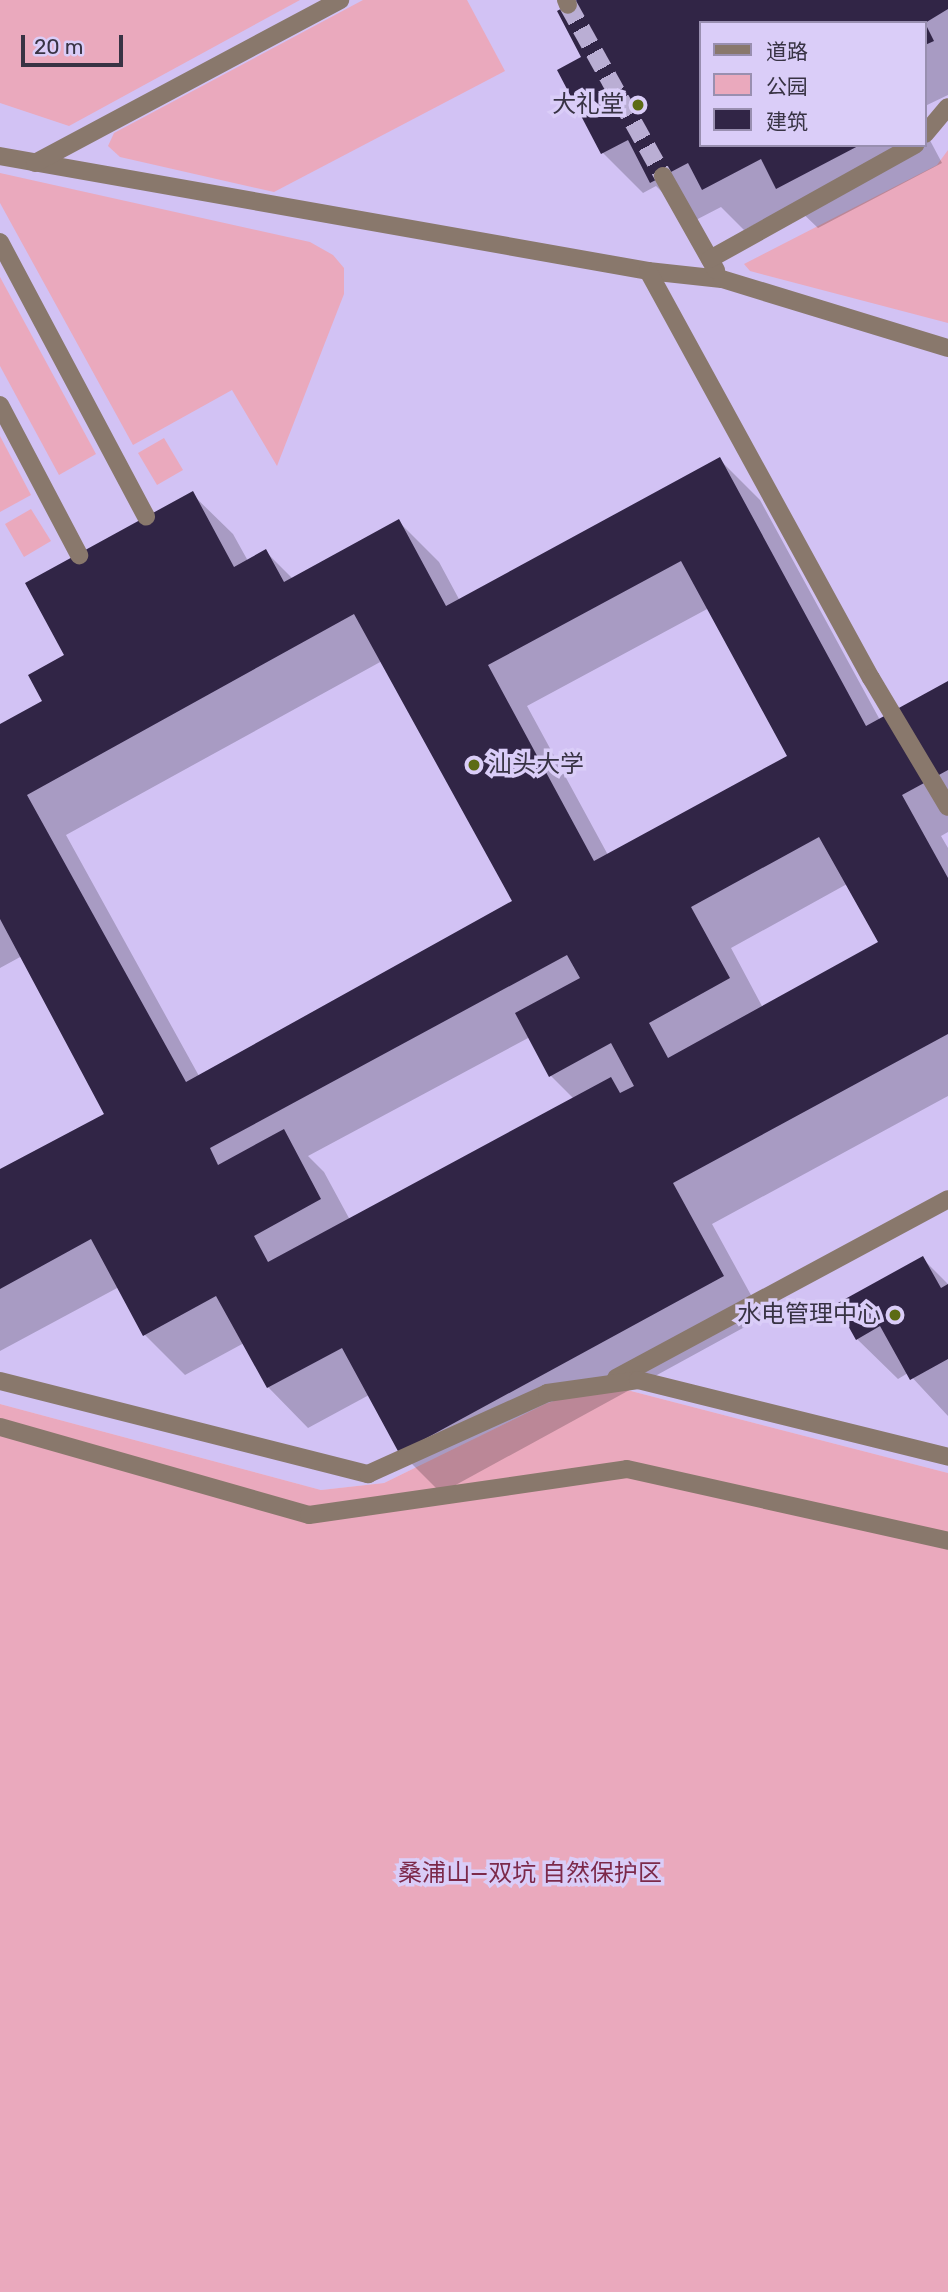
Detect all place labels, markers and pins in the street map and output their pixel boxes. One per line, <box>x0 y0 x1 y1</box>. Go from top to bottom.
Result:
place label: 大礼堂 <box>552 91 624 119</box>
marker: 大礼堂 <box>630 97 646 113</box>
place label: 汕头大学 <box>488 751 584 779</box>
marker: 汕头大学 <box>466 757 482 773</box>
place label: 水电管理中心 <box>737 1301 881 1329</box>
marker: 水电管理中心 <box>887 1307 903 1323</box>

